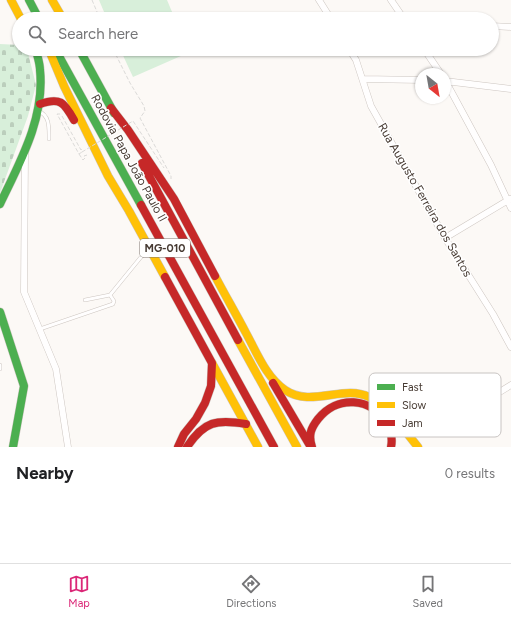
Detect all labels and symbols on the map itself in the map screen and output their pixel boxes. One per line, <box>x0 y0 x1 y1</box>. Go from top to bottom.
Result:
north arrow <box>415 68 451 104</box>
street label: Rodovia Papa João Paulo II <box>88 92 170 224</box>
street label: Rua Augusto Ferreira dos Santos <box>375 121 475 280</box>
road number: MG-010 <box>140 239 190 257</box>
legend <box>369 373 501 437</box>
text: Fast <box>402 381 423 394</box>
text: Slow <box>402 399 426 412</box>
text: Jam <box>402 417 423 430</box>

